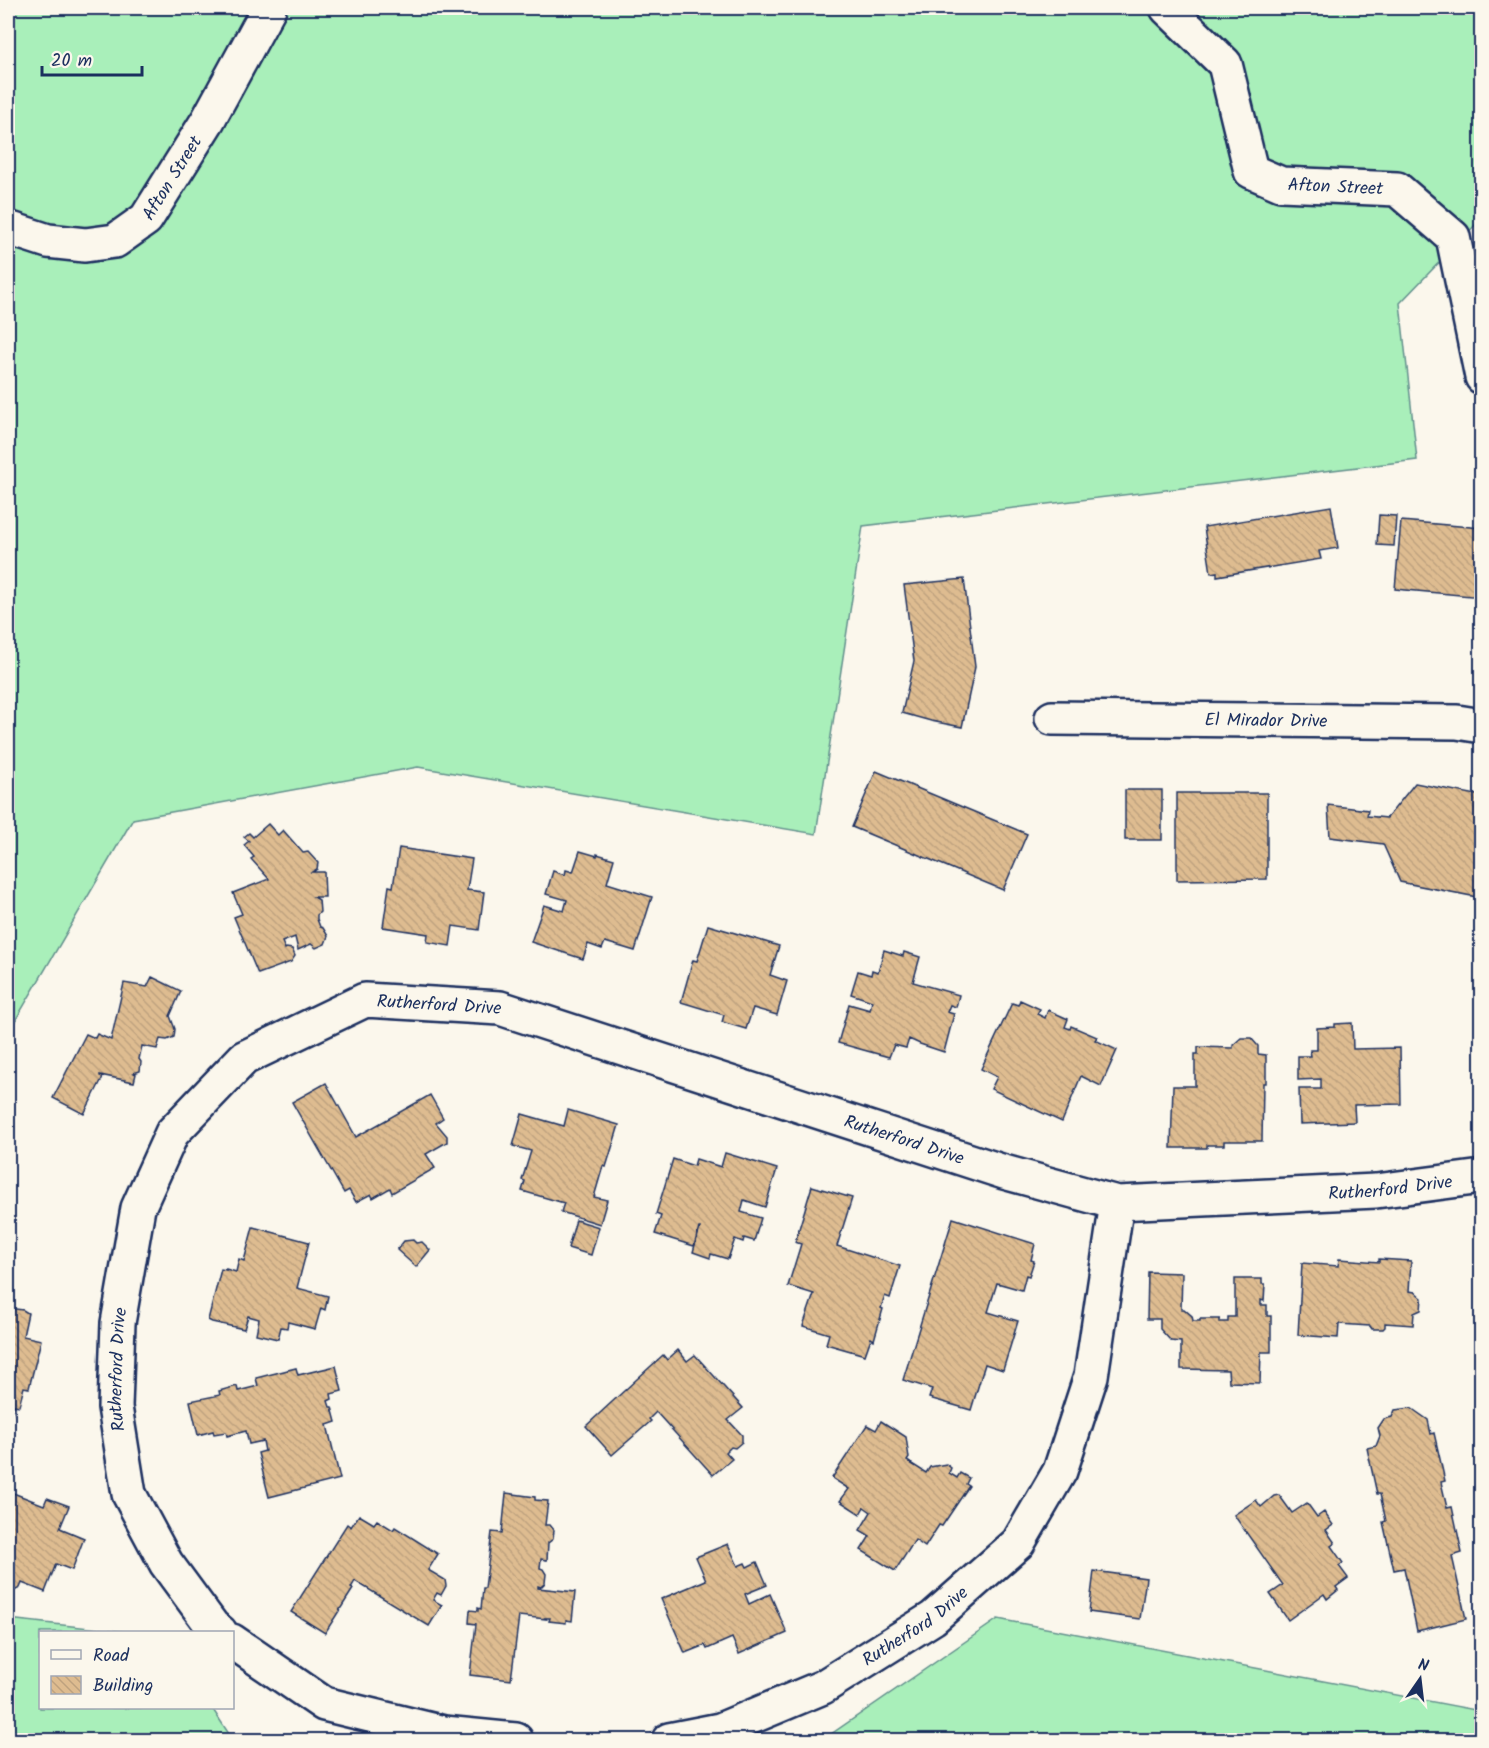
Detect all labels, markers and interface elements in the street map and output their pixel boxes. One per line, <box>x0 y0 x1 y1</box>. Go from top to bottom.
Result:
scale bar <box>42 39 142 77</box>
text: 20 m <box>51 47 92 76</box>
street label: Afton Street <box>135 130 211 227</box>
street label: Afton Street <box>1287 171 1385 204</box>
street label: El Mirador Drive <box>1204 707 1328 737</box>
street label: Rutherford Drive <box>376 988 502 1024</box>
street label: Rutherford Drive <box>840 1108 967 1174</box>
street label: Rutherford Drive <box>1328 1168 1454 1209</box>
street label: Rutherford Drive <box>102 1305 136 1433</box>
street label: Rutherford Drive <box>857 1580 976 1675</box>
legend <box>39 1631 234 1709</box>
text: Road <box>93 1642 130 1671</box>
north arrow <box>1390 1649 1450 1709</box>
text: N <box>1415 1653 1431 1679</box>
text: Building <box>93 1672 153 1701</box>

